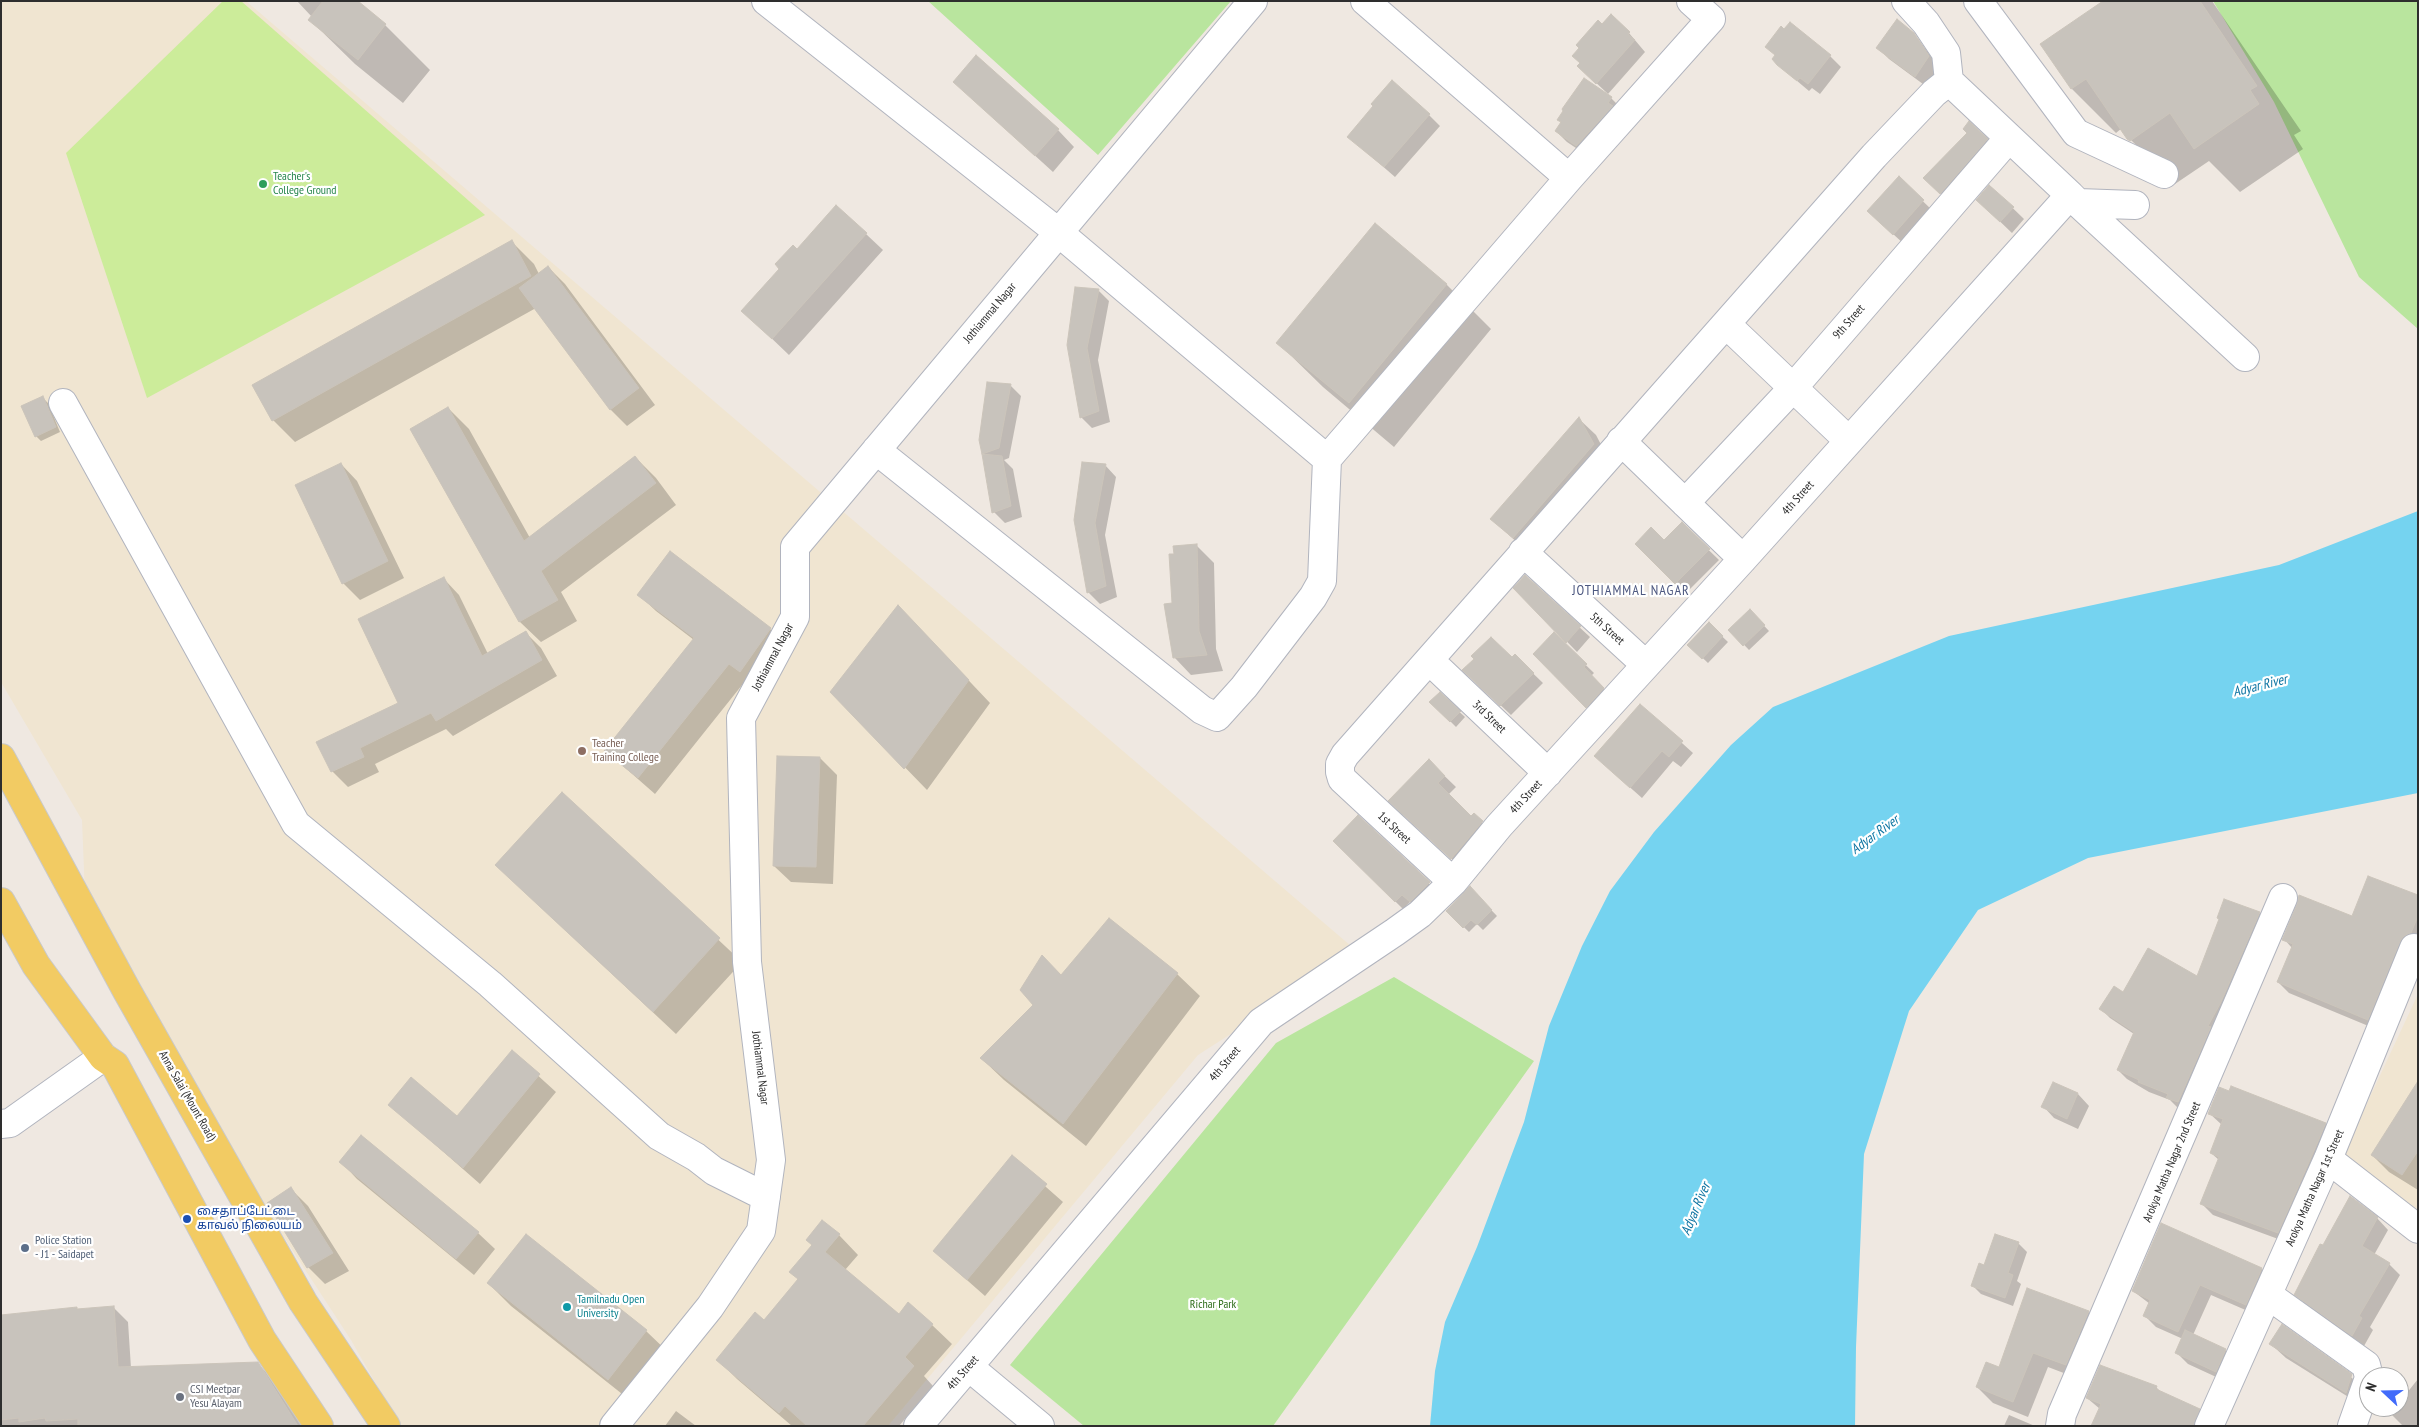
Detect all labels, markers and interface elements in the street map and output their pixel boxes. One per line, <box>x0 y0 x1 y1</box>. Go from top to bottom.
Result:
place label: Teacher's College Ground <box>273 170 337 198</box>
marker: Teacher's College Ground <box>257 178 269 190</box>
street label: Jothiammal Nagar <box>961 280 1019 346</box>
street label: 9th Street <box>1830 302 1868 342</box>
street label: 4th Street <box>1779 478 1817 518</box>
district label: JOTHIAMMAL NAGAR <box>1570 583 1692 599</box>
street label: 5th Street <box>1587 610 1627 648</box>
street label: Jothiammal Nagar <box>749 621 797 693</box>
water label: Adyar River <box>2231 671 2289 701</box>
street label: 3rd Street <box>1469 697 1509 737</box>
place label: Teacher Training College <box>592 737 659 765</box>
marker: Teacher Training College <box>576 745 588 757</box>
street label: 4th Street <box>1507 777 1545 817</box>
street label: 1st Street <box>1374 809 1414 847</box>
water label: Adyar River <box>1848 812 1902 858</box>
street label: Jothiammal Nagar <box>748 1030 772 1106</box>
street label: 4th Street <box>1206 1044 1244 1084</box>
street label: Anna Salai (Mount Road) <box>155 1048 219 1144</box>
street label: Arokya Matha Nagar 2nd Street <box>2140 1100 2204 1224</box>
street label: Arokya Matha Nagar 1st Street <box>2283 1127 2347 1249</box>
water label: Adyar River <box>1677 1180 1715 1238</box>
place label: சைதாப்பேட்டை காவல் நிலையம் <box>197 1205 302 1233</box>
marker: சைதாப்பேட்டை காவல் நிலையம் <box>181 1213 193 1225</box>
place label: Police Station - J1 - Saidapet <box>35 1234 94 1262</box>
marker: Police Station - J1 - Saidapet <box>19 1242 31 1254</box>
place label: Tamilnadu Open University <box>577 1293 644 1321</box>
park label: Richar Park <box>1190 1298 1236 1312</box>
marker: Tamilnadu Open University <box>561 1301 573 1313</box>
street label: 4th Street <box>944 1353 982 1393</box>
north arrow <box>2359 1367 2409 1417</box>
text: N <box>2361 1380 2381 1394</box>
place label: CSI Meetpar Yesu Alayam <box>190 1383 242 1411</box>
marker: CSI Meetpar Yesu Alayam <box>174 1391 186 1403</box>

